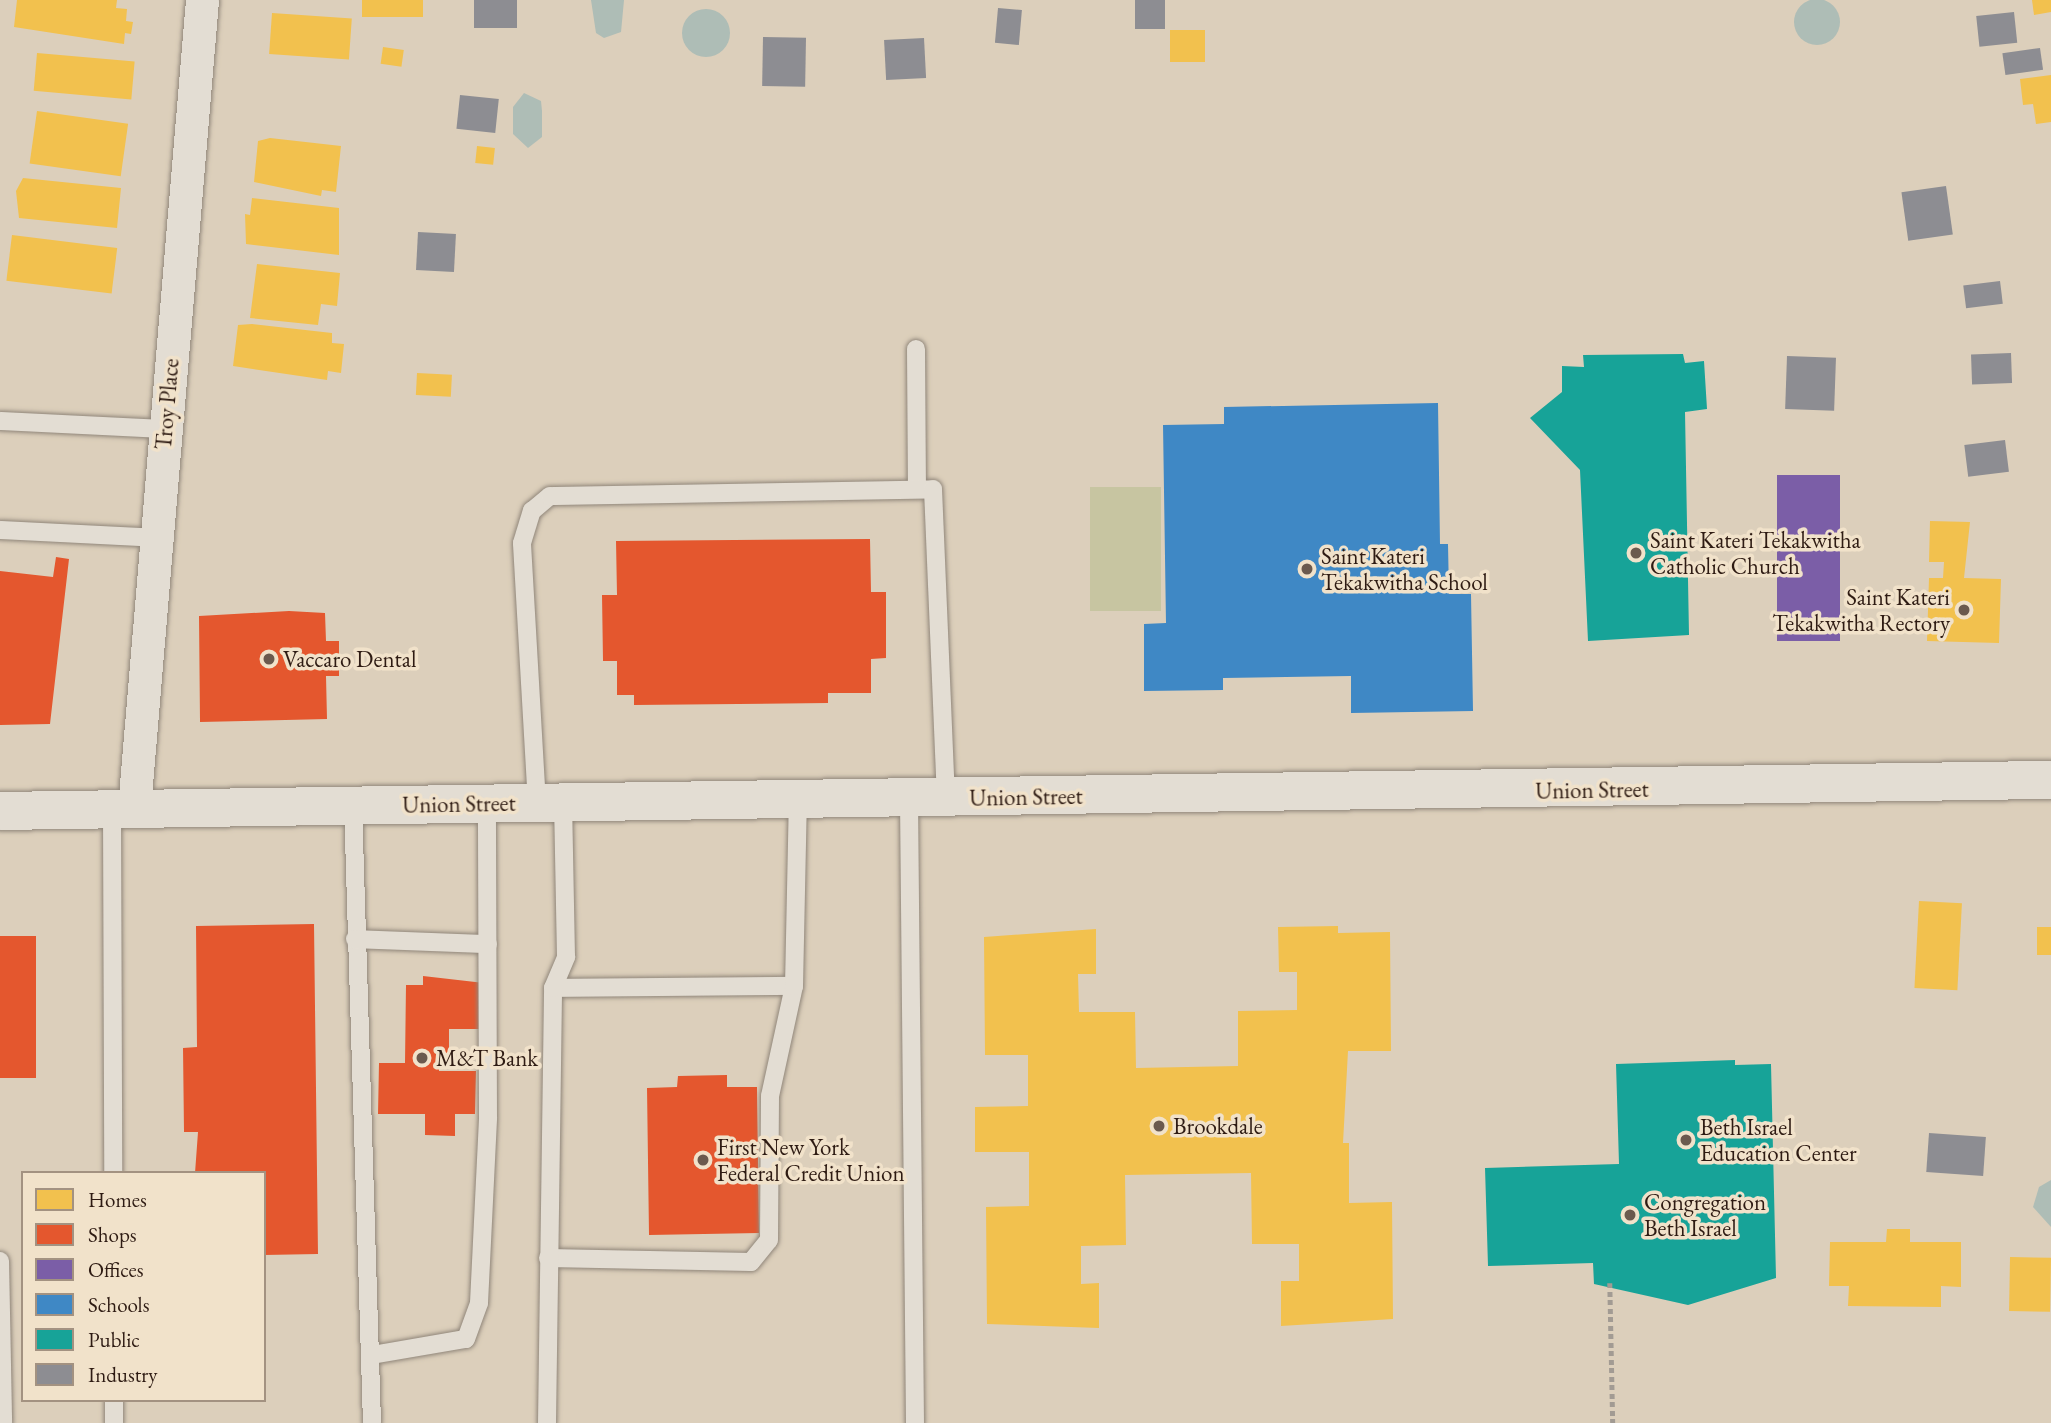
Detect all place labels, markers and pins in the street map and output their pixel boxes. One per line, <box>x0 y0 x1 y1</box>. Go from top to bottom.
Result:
place label: Saint Kateri Tekakwitha Catholic Church <box>1650 526 1861 580</box>
place label: Saint Kateri Tekakwitha School <box>1321 542 1488 596</box>
marker: Saint Kateri Tekakwitha Catholic Church <box>1628 545 1644 561</box>
marker: Saint Kateri Tekakwitha School <box>1299 561 1315 577</box>
place label: Saint Kateri Tekakwitha Rectory <box>1772 583 1950 637</box>
marker: Saint Kateri Tekakwitha Rectory <box>1956 602 1972 618</box>
place label: Vaccaro Dental <box>283 645 416 673</box>
marker: Vaccaro Dental <box>261 651 277 667</box>
place label: M&T Bank <box>436 1044 538 1072</box>
marker: M&T Bank <box>414 1050 430 1066</box>
place label: Brookdale <box>1173 1112 1263 1140</box>
place label: Beth Israel Education Center <box>1700 1113 1857 1167</box>
marker: Brookdale <box>1151 1118 1167 1134</box>
marker: Beth Israel Education Center <box>1678 1132 1694 1148</box>
place label: First New York Federal Credit Union <box>717 1133 905 1187</box>
marker: First New York Federal Credit Union <box>695 1152 711 1168</box>
place label: Congregation Beth Israel <box>1644 1188 1766 1242</box>
marker: Congregation Beth Israel <box>1622 1207 1638 1223</box>

